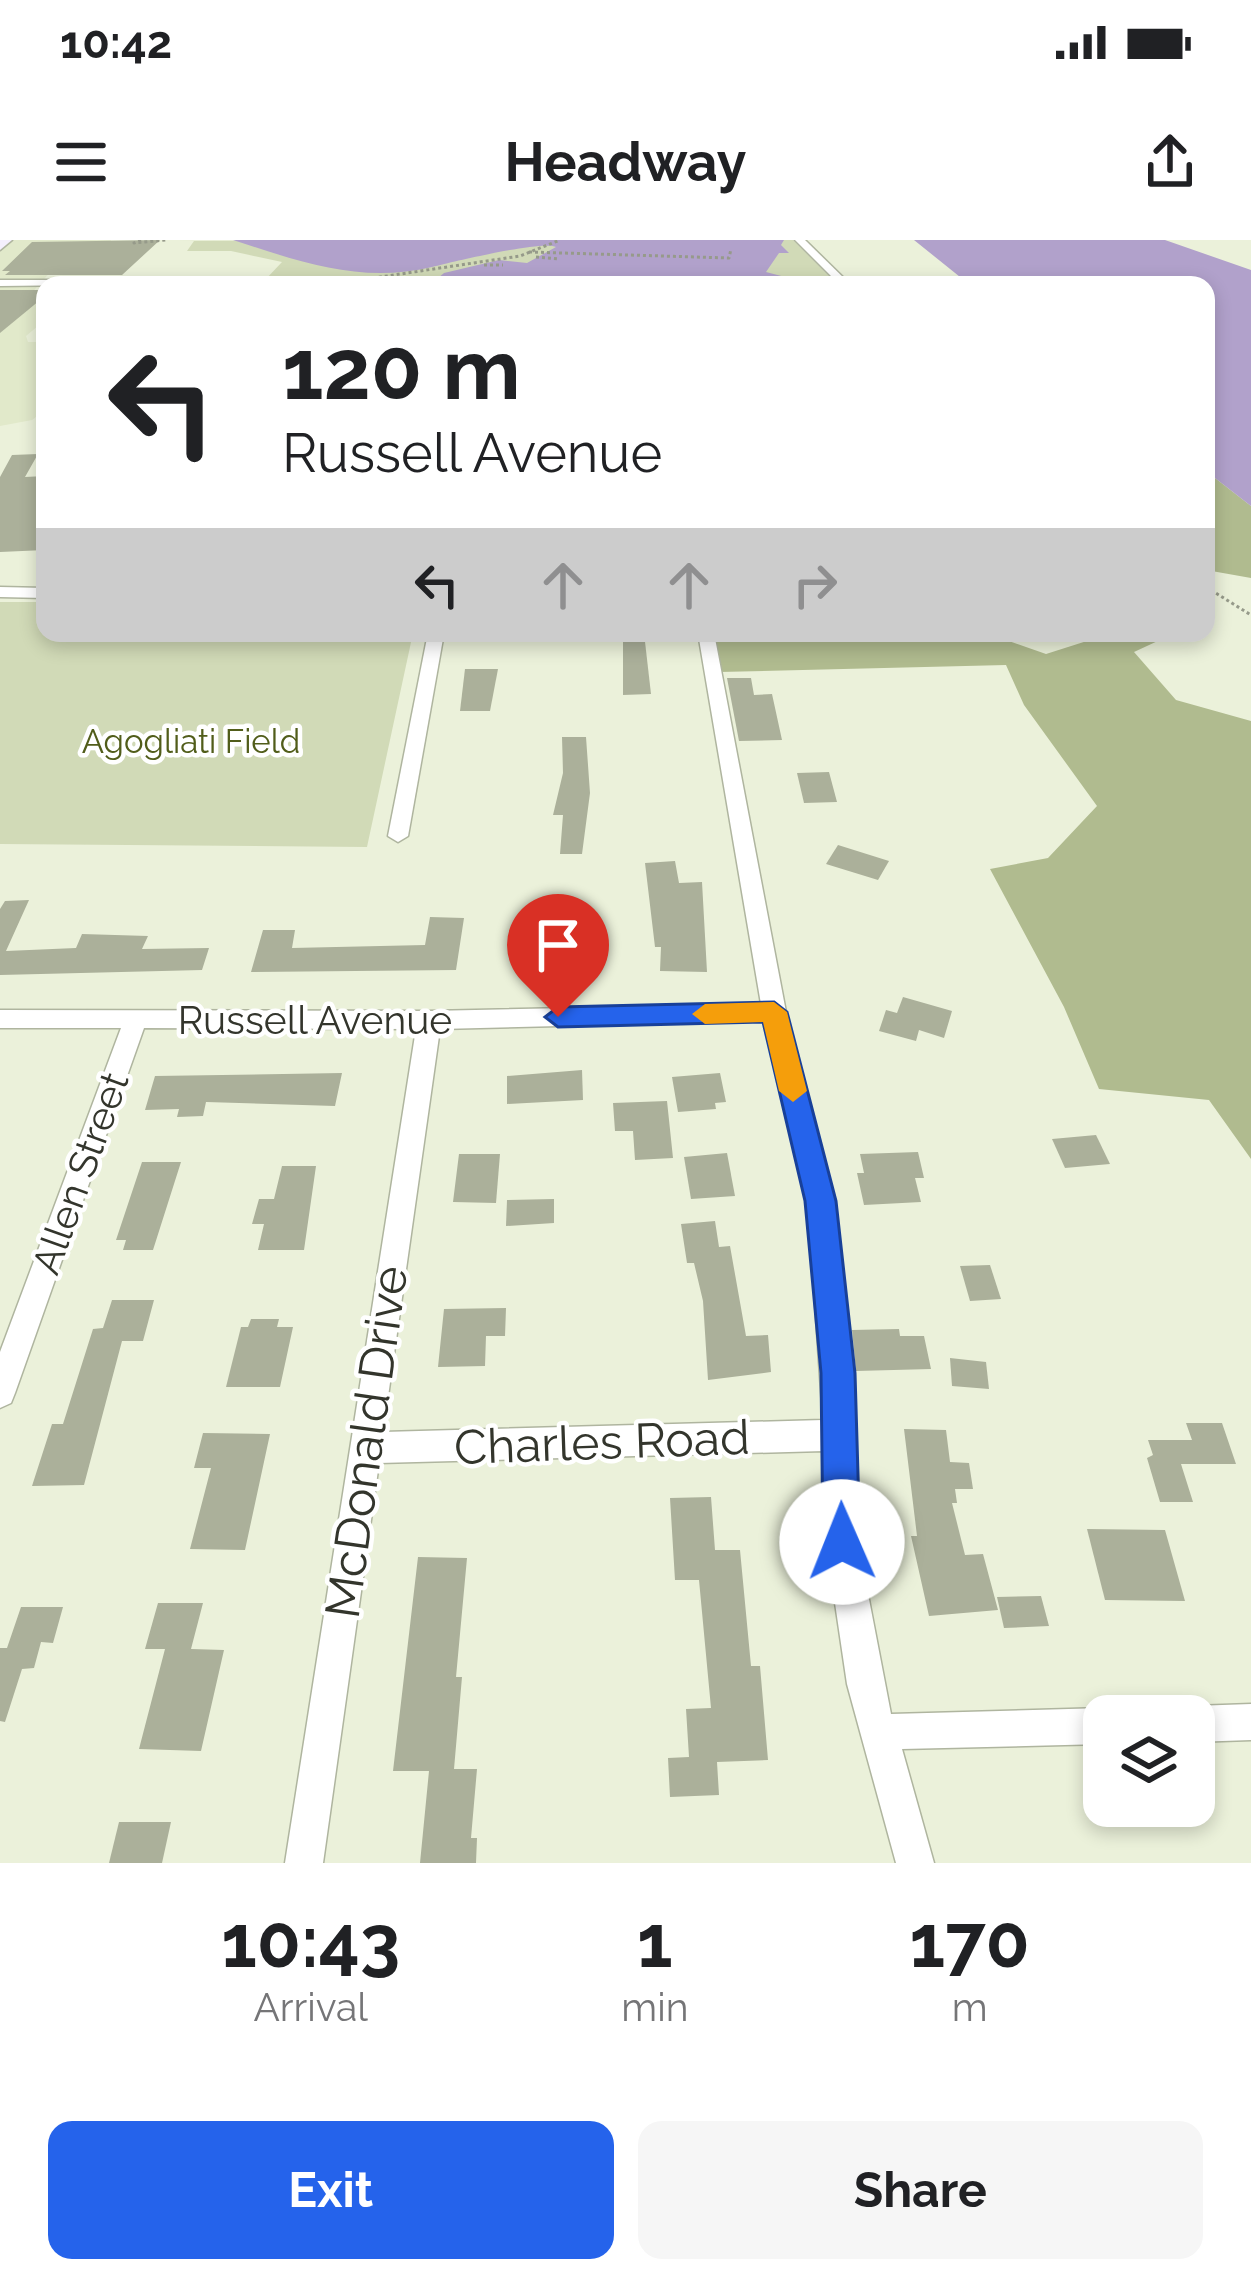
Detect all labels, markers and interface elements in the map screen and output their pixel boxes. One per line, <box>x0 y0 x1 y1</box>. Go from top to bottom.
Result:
text: 10:42 <box>60 16 172 69</box>
icon: menu <box>48 129 114 195</box>
icon: share <box>1137 129 1203 195</box>
text: Headway <box>505 130 746 194</box>
text: 120 m <box>282 320 521 419</box>
icon: left <box>84 324 240 480</box>
text: Russell Avenue <box>282 421 662 485</box>
icon: left <box>404 552 470 618</box>
icon: ahead <box>530 552 596 618</box>
icon: ahead <box>656 552 722 618</box>
icon: right <box>782 552 848 618</box>
park label: Agogliati Field <box>82 722 300 761</box>
pin <box>507 894 609 1017</box>
icon: arrive <box>525 912 591 978</box>
street label: Russell Avenue <box>178 997 452 1043</box>
street label: Allen Street <box>22 1066 138 1280</box>
street label: McDonald Drive <box>314 1262 418 1622</box>
street label: Charles Road <box>453 1409 751 1475</box>
position arrow <box>779 1479 905 1605</box>
map controls <box>1083 1695 1215 1827</box>
button: layers <box>1083 1695 1215 1827</box>
text: 10:43 <box>221 1899 400 1984</box>
text: 1 <box>637 1899 673 1984</box>
text: 170 <box>910 1899 1030 1984</box>
text: Arrival <box>253 1984 368 2030</box>
text: min <box>621 1984 688 2030</box>
text: m <box>952 1984 988 2030</box>
button: Exit <box>48 2121 614 2259</box>
button: Share <box>638 2121 1203 2259</box>

